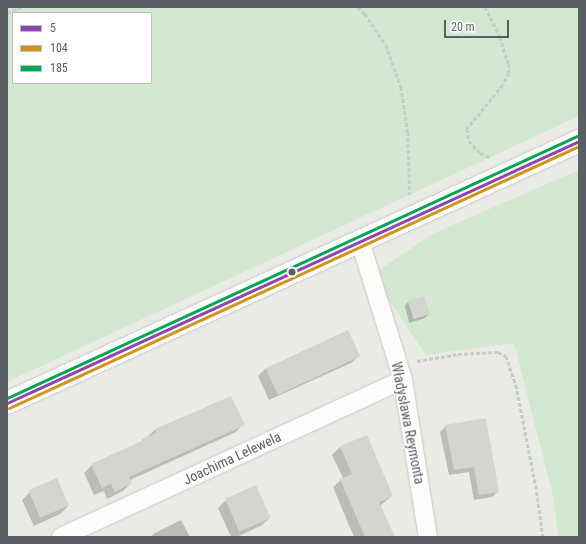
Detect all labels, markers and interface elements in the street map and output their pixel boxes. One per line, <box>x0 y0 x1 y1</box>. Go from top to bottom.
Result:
legend <box>12 12 152 84</box>
scale bar <box>446 12 511 38</box>
text: 20 m <box>451 20 475 34</box>
text: 5 <box>50 21 56 35</box>
text: 104 <box>50 41 68 55</box>
text: 185 <box>50 61 68 75</box>
unlabelled marker <box>287 267 297 277</box>
street label: Władysława Reymonta <box>388 360 428 486</box>
street label: Joachima Lelewela <box>180 428 284 488</box>

